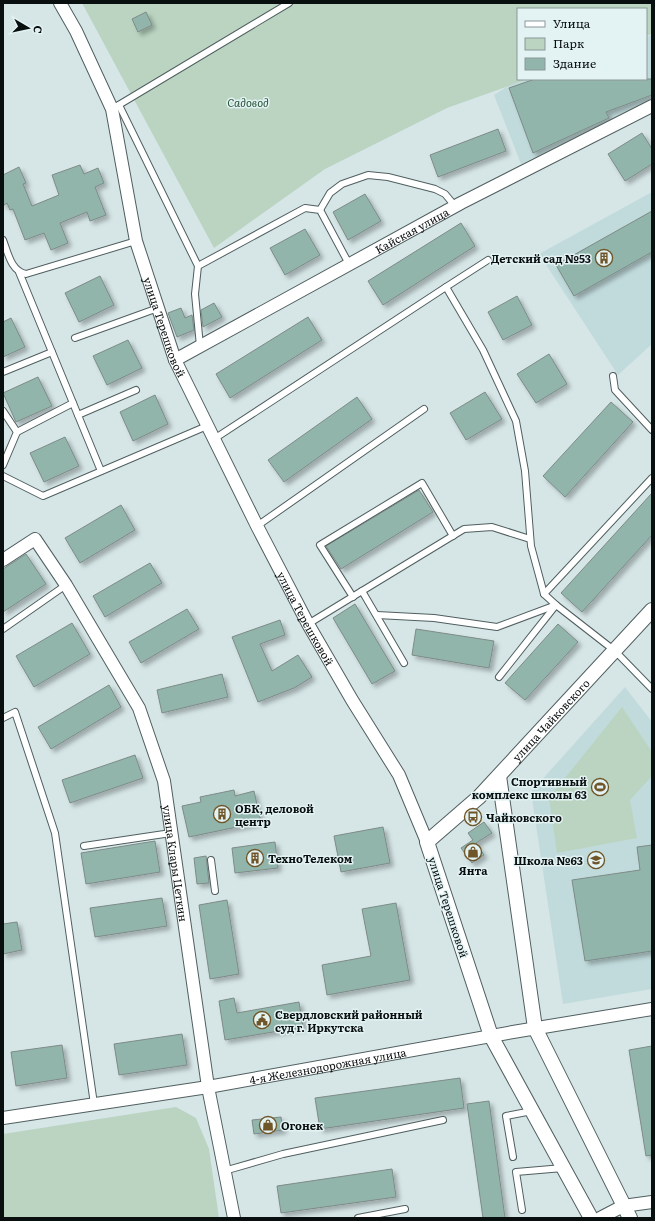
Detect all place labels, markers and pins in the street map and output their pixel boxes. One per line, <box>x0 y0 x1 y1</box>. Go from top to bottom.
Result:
building icon: Детский сад №53 <box>594 248 614 268</box>
place label: Детский сад №53 <box>491 250 591 266</box>
place label: Спортивный комплекс школы 63 <box>472 773 587 802</box>
sports icon: Спортивный комплекс школы 63 <box>590 777 610 797</box>
place label: ОБК, деловой центр <box>235 800 314 829</box>
building icon: ОБК, деловой центр <box>212 804 232 824</box>
bus stop icon: Чайковского <box>463 807 483 827</box>
place label: Чайковского <box>486 809 562 825</box>
shop icon: Янта <box>463 842 483 862</box>
building icon: ТехноТелеком <box>245 848 265 868</box>
place label: ТехноТелеком <box>268 850 353 866</box>
school or university icon: Школа №63 <box>586 850 606 870</box>
place label: Школа №63 <box>514 852 583 868</box>
place label: Янта <box>458 862 488 878</box>
place label: Свердловский районный суд г. Иркутска <box>275 1006 423 1035</box>
public building icon: Свердловский районный суд г. Иркутска <box>252 1010 272 1030</box>
shop icon: Огонек <box>258 1115 278 1135</box>
place label: Огонек <box>281 1117 324 1133</box>

